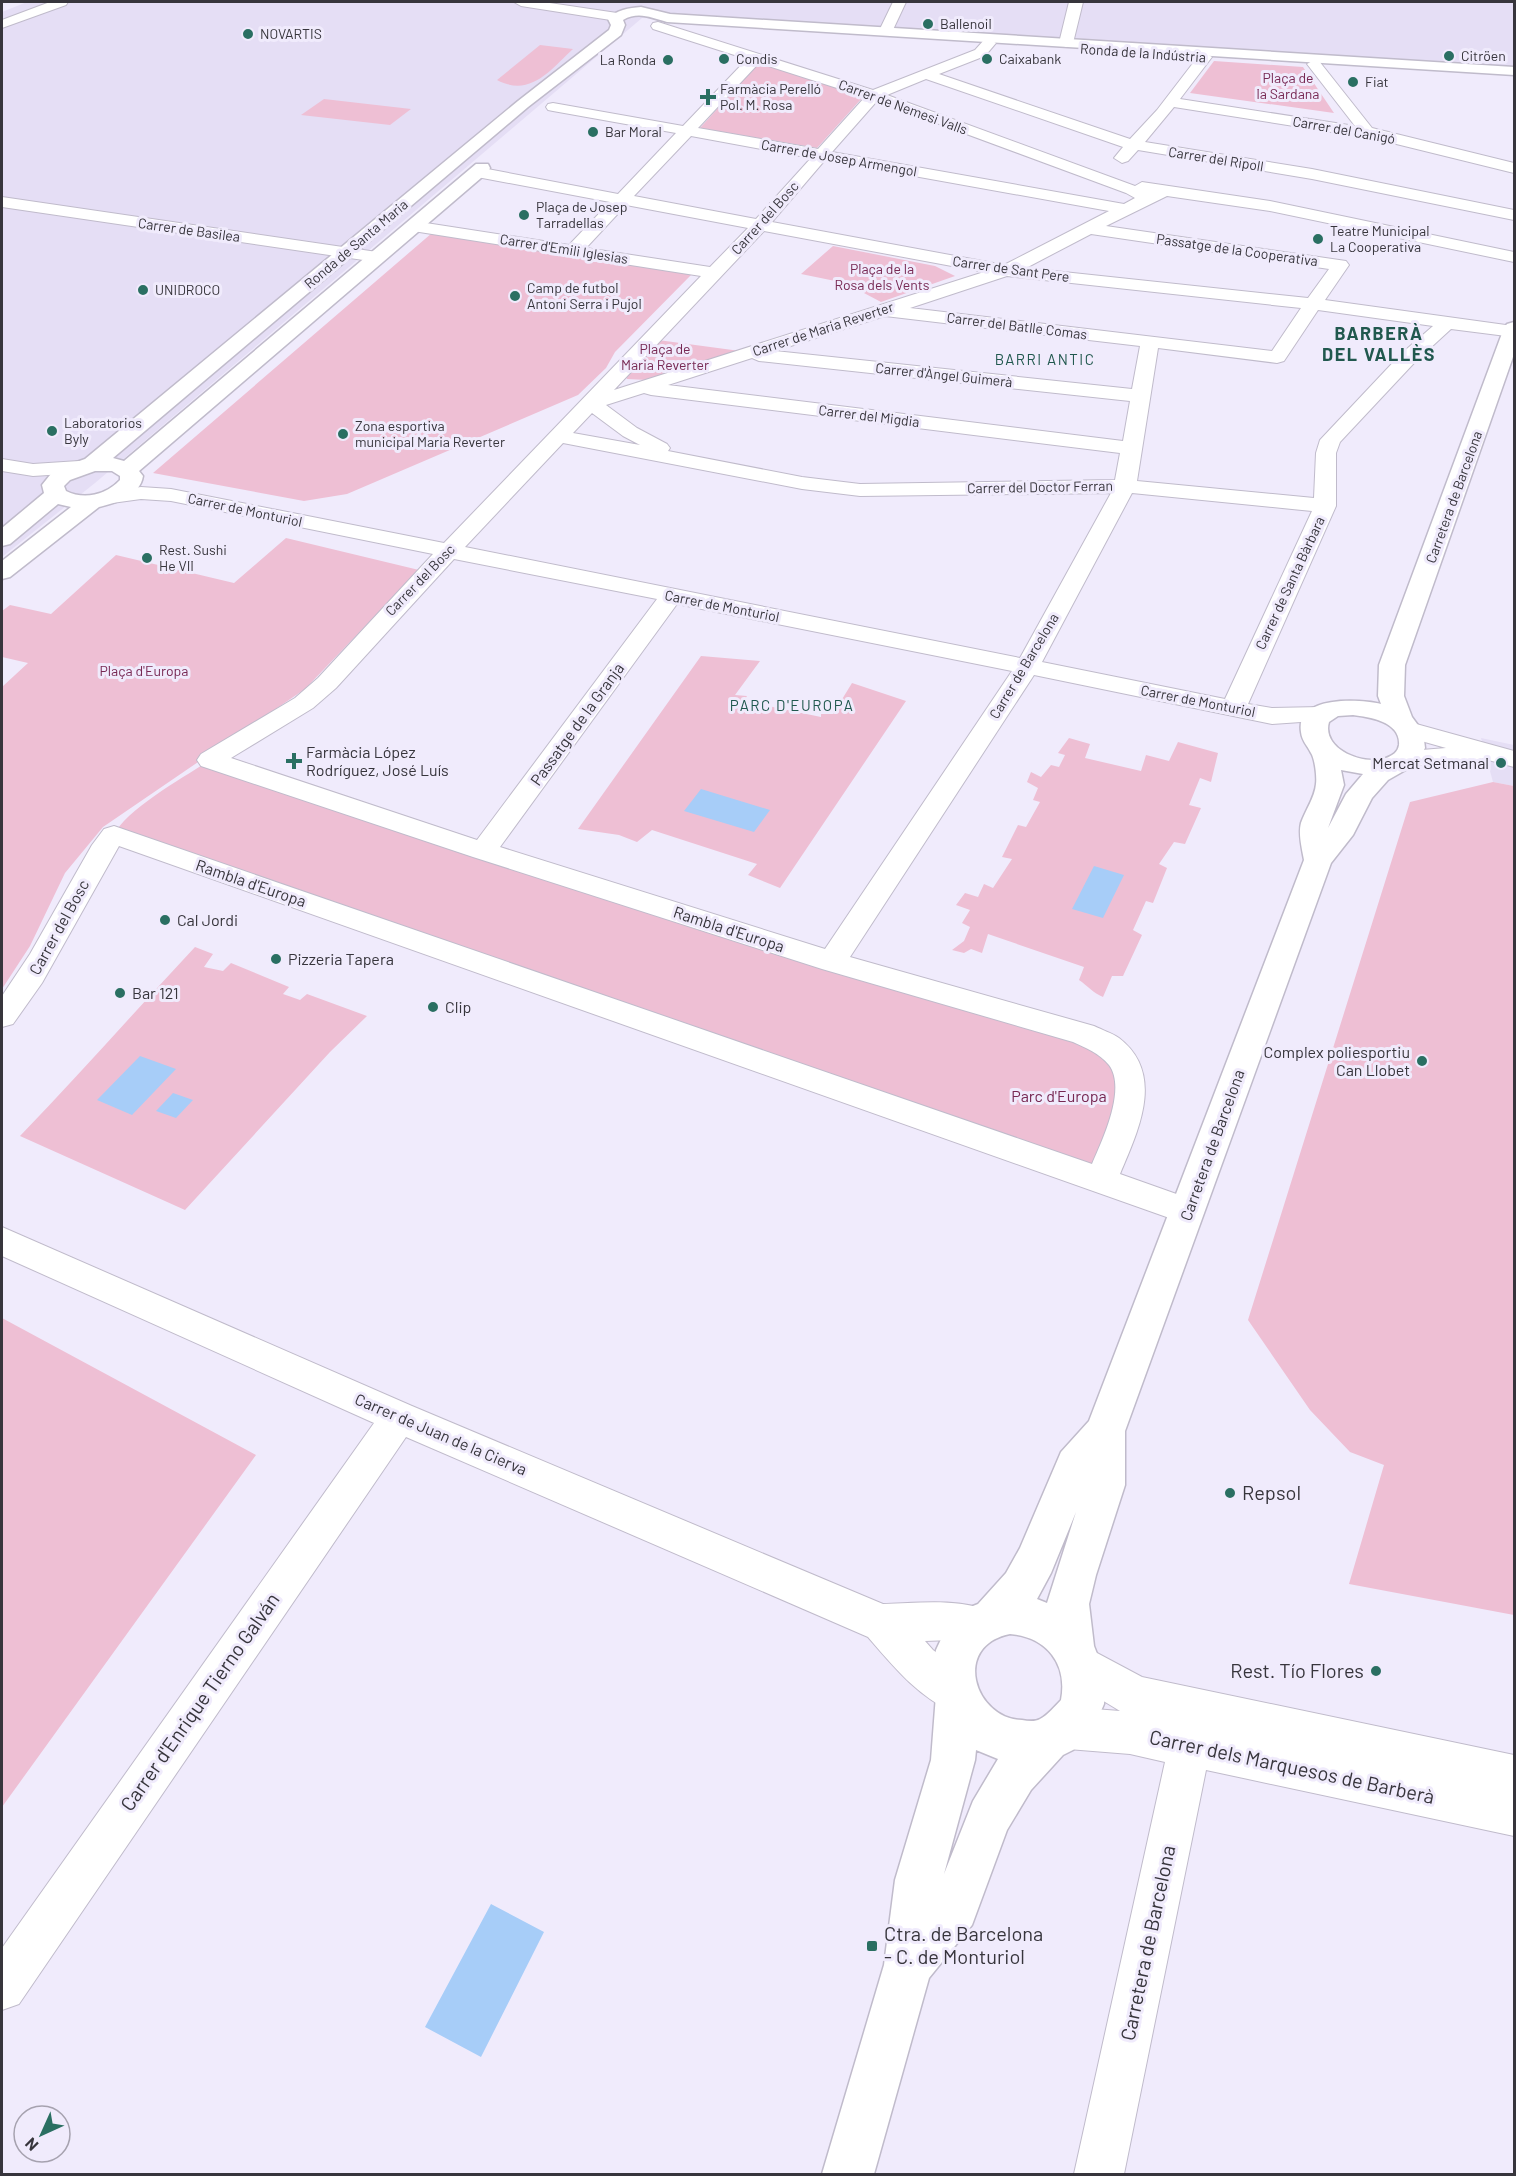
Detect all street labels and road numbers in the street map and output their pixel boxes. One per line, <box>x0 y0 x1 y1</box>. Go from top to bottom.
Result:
street label: Ronda de la Indústria <box>1080 40 1207 65</box>
street label: Carrer de Nemesi Valls <box>837 75 970 138</box>
street label: Carrer del Canigó <box>1291 112 1397 147</box>
street label: Carrer de Josep Armengol <box>760 135 918 180</box>
street label: Carrer del Ripoll <box>1167 143 1265 174</box>
street label: Carrer del Bosc <box>727 178 802 258</box>
street label: Ronda de Santa Maria <box>300 195 411 292</box>
street label: Carrer de Basilea <box>137 214 241 245</box>
street label: Carrer d'Emili Iglesias <box>499 230 630 267</box>
street label: Passatge de la Cooperativa <box>1155 230 1319 269</box>
street label: Carrer de Sant Pere <box>952 252 1071 285</box>
street label: Carrer de Maria Reverter <box>750 298 895 359</box>
street label: Carrer del Batlle Comas <box>946 308 1088 343</box>
street label: Carrer d'Àngel Guimerà <box>875 359 1013 390</box>
street label: Carrer del Migdia <box>818 401 921 430</box>
street label: Carretera de Barcelona <box>1422 428 1485 565</box>
street label: Carrer del Doctor Ferran <box>967 477 1113 496</box>
street label: Carrer de Monturiol <box>186 489 304 530</box>
street label: Carrer de Santa Bàrbara <box>1251 514 1328 652</box>
street label: Carrer del Bosc <box>381 540 458 619</box>
street label: Carrer de Monturiol <box>663 586 781 625</box>
street label: Carrer de Barcelona <box>985 610 1062 722</box>
street label: Passatge de la Granja <box>526 659 627 789</box>
street label: Carrer de Monturiol <box>1139 681 1257 720</box>
street label: Rambla d'Europa <box>193 855 309 910</box>
street label: Carrer del Bosc <box>25 876 93 978</box>
street label: Rambla d'Europa <box>671 902 787 955</box>
street label: Carretera de Barcelona <box>1175 1067 1248 1223</box>
street label: Carrer de Juan de la Cierva <box>352 1389 530 1478</box>
street label: Carrer d'Enrique Tierno Galván <box>115 1588 284 1815</box>
street label: Carrer dels Marquesos de Barberà <box>1148 1724 1437 1808</box>
street label: Carretera de Barcelona <box>1115 1843 1179 2043</box>

